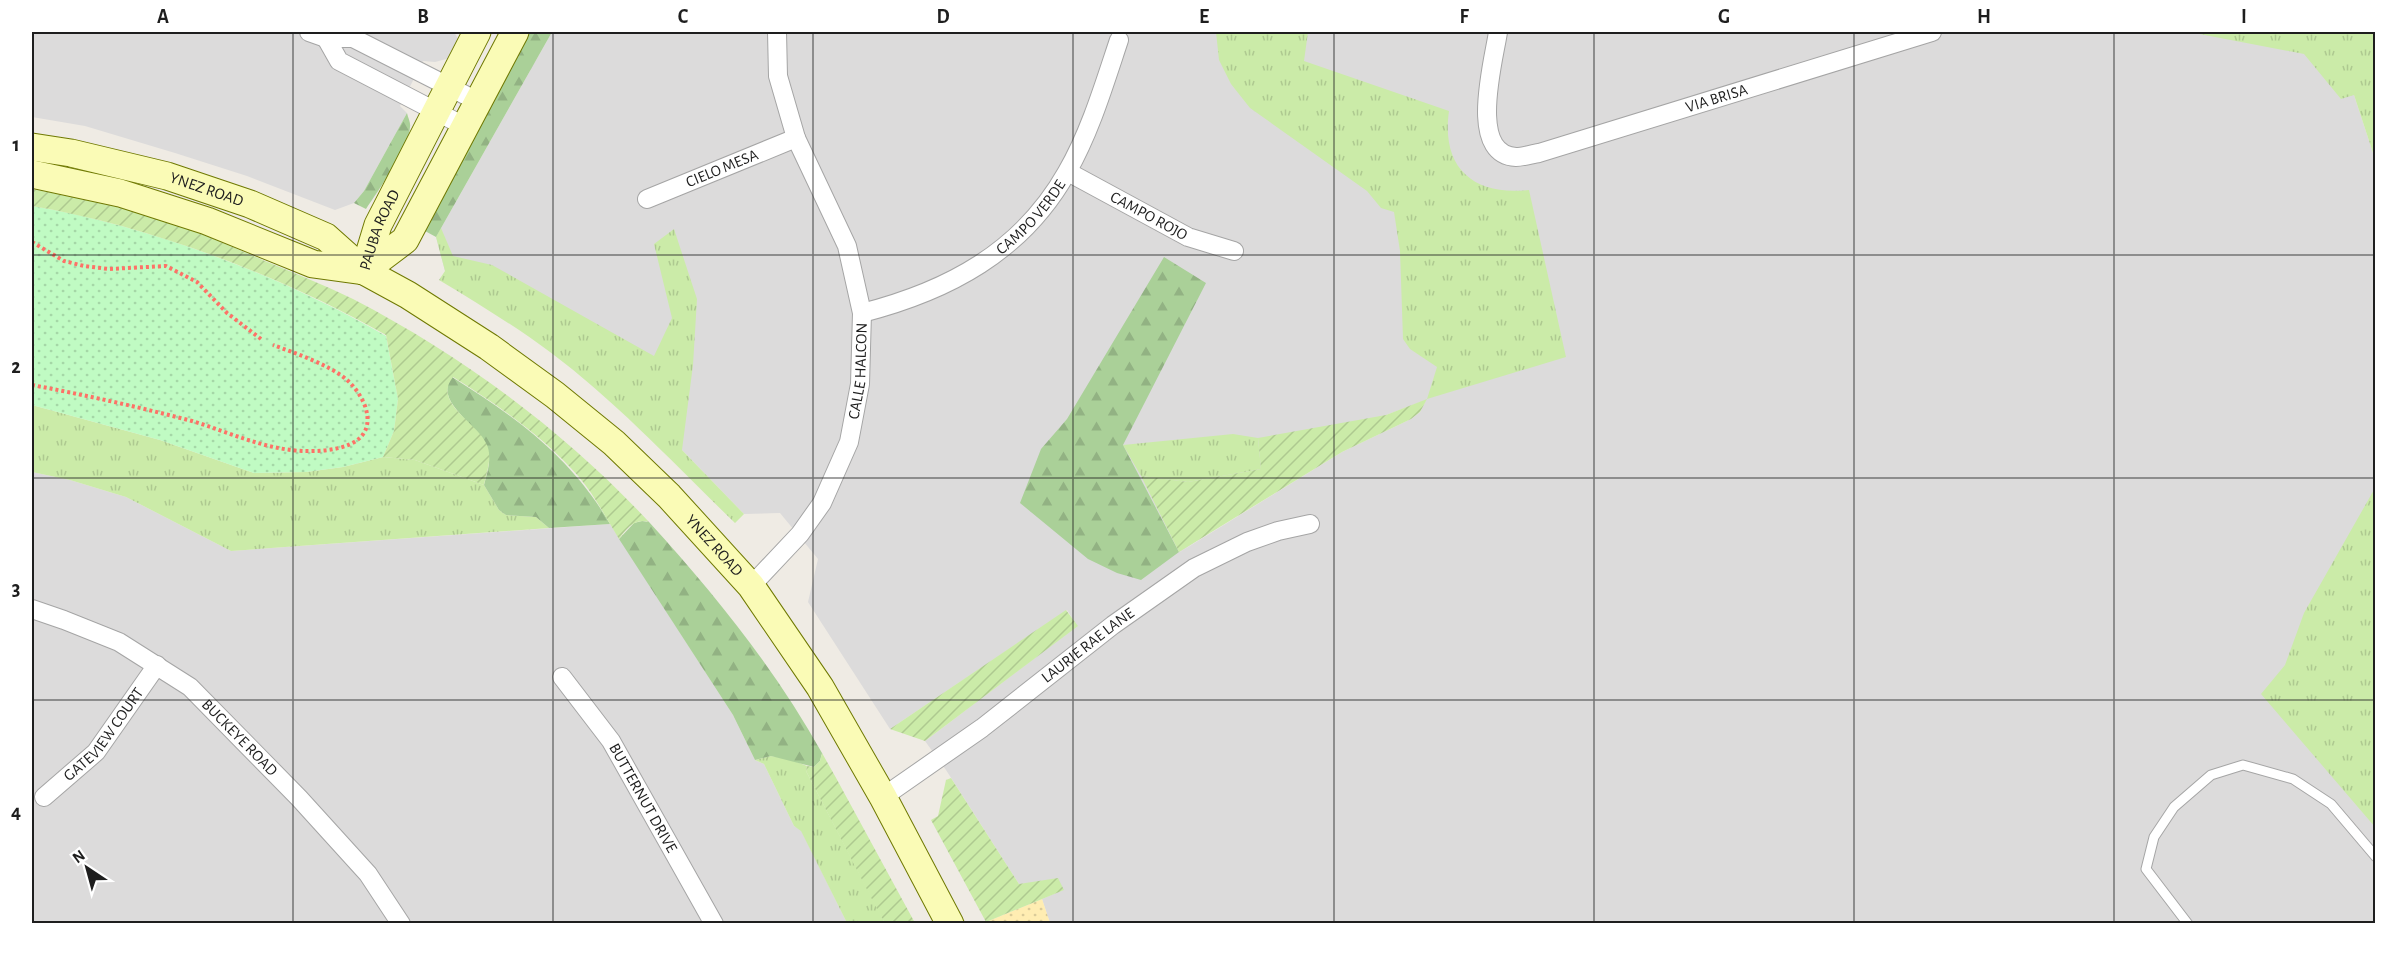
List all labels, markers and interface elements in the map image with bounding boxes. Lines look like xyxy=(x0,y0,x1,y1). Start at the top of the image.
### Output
text: A xyxy=(157,7,169,27)
text: B xyxy=(417,7,429,27)
text: C xyxy=(678,7,689,27)
text: D xyxy=(936,7,950,27)
text: E xyxy=(1199,7,1209,27)
text: F xyxy=(1459,7,1469,27)
text: G xyxy=(1718,7,1730,27)
text: H xyxy=(1977,7,1991,27)
text: I xyxy=(2241,7,2247,27)
street label: VIA BRISA xyxy=(1684,81,1749,115)
text: 1 xyxy=(12,135,20,155)
street label: CIELO MESA xyxy=(684,146,760,190)
street label: YNEZ ROAD xyxy=(168,170,245,209)
street label: CAMPO VERDE xyxy=(993,177,1068,258)
street label: PAUBA ROAD xyxy=(357,187,403,272)
street label: CAMPO ROJO xyxy=(1108,189,1190,243)
street label: CALLE HALCON xyxy=(845,323,870,421)
text: 2 xyxy=(11,357,21,377)
street label: YNEZ ROAD xyxy=(682,512,746,579)
text: 3 xyxy=(12,579,20,599)
street label: LAURIE RAE LANE xyxy=(1039,605,1137,686)
street label: GATEVIEW COURT xyxy=(61,685,146,784)
street label: BUCKEYE ROAD xyxy=(199,696,281,779)
street label: BUTTERNUT DRIVE xyxy=(606,741,680,855)
text: 4 xyxy=(11,802,21,822)
north arrow xyxy=(57,838,117,898)
text: N xyxy=(70,847,88,866)

